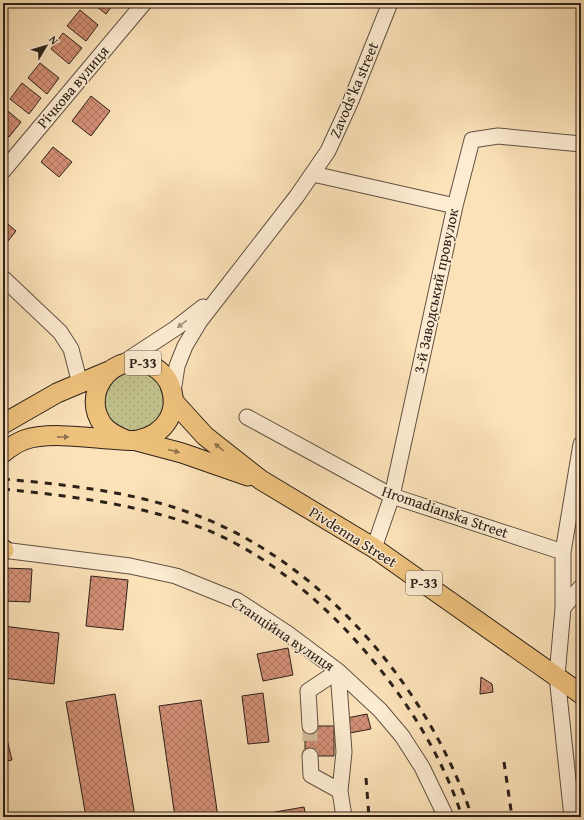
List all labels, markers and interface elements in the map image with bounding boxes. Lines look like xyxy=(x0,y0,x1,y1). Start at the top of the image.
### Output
north arrow xyxy=(26,26,66,66)
text: N xyxy=(45,32,63,48)
street label: Zavods'ka street xyxy=(324,38,383,141)
street label: Річкова вулиця xyxy=(32,41,114,132)
street label: 3-й Заводський провулок xyxy=(408,206,463,375)
one-way arrow xyxy=(176,320,187,329)
road number: Р-33 xyxy=(125,351,161,375)
one-way arrow xyxy=(57,433,69,440)
one-way arrow xyxy=(214,443,225,452)
one-way arrow xyxy=(169,448,181,454)
street label: Hromadianska Street xyxy=(379,480,512,543)
street label: Pivdenna Street xyxy=(305,501,402,572)
road number: Р-33 xyxy=(406,571,442,595)
street label: Станційна вулиця xyxy=(228,591,339,676)

